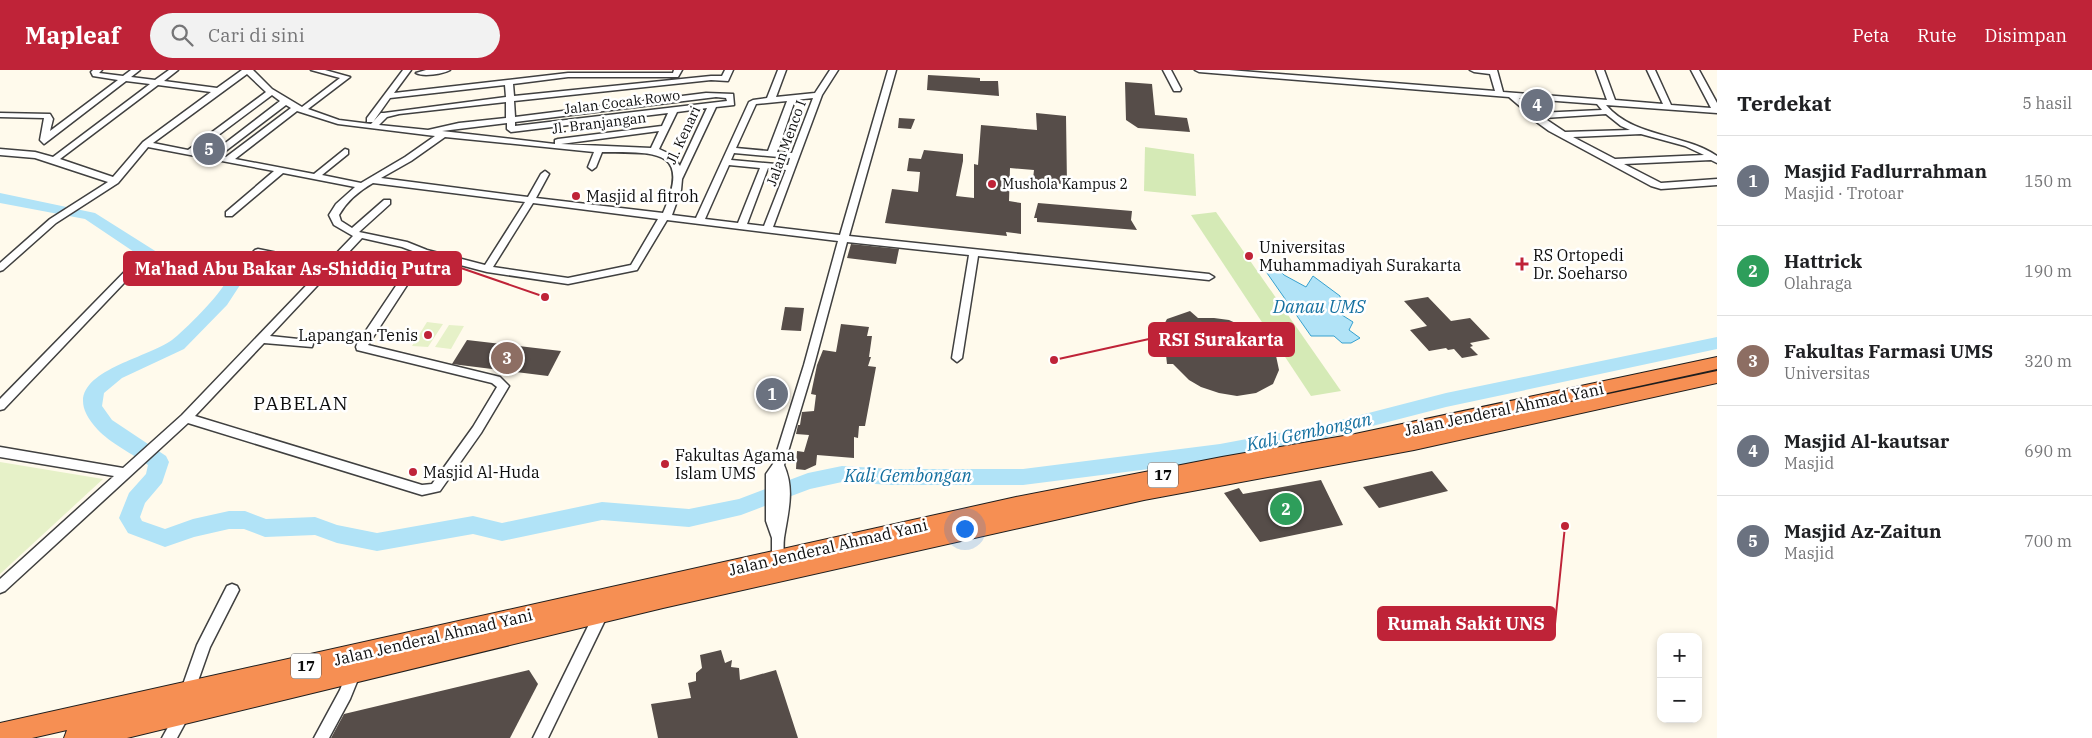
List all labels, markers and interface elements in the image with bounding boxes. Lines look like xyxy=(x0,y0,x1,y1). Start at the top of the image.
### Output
search box xyxy=(150,13,500,58)
text: Mapleaf xyxy=(25,19,120,51)
icon: search xyxy=(168,21,196,49)
text: Cari di sini xyxy=(208,23,305,47)
text: Peta xyxy=(1853,24,1889,47)
text: Rute xyxy=(1917,24,1956,47)
text: Disimpan xyxy=(1984,24,2067,47)
street label: Jalan Cocak Rowo xyxy=(563,86,681,118)
pin: 4 xyxy=(1521,86,1553,124)
text: Terdekat xyxy=(1737,89,1831,117)
text: 5 hasil xyxy=(2022,93,2072,113)
street label: Jalan Menco I xyxy=(762,98,810,188)
street label: Jl. Kenari xyxy=(662,103,704,167)
street label: Jl. Branjangan xyxy=(551,108,647,138)
pin: 5 xyxy=(193,130,225,168)
text: Masjid Fadlurrahman xyxy=(1784,159,1987,183)
text: 1 xyxy=(1748,171,1758,191)
text: 150 m xyxy=(2024,171,2072,191)
place label: Mushola Kampus 2 xyxy=(1002,175,1128,193)
marker: Mushola Kampus 2 xyxy=(986,178,998,190)
text: Masjid · Trotoar xyxy=(1784,183,1904,203)
place label: Masjid al fitroh xyxy=(586,186,699,206)
marker: Masjid al fitroh xyxy=(570,190,582,202)
place label: Universitas Muhammadiyah Surakarta xyxy=(1259,237,1461,275)
place label: RS Ortopedi Dr. Soeharso xyxy=(1533,245,1628,283)
text: Hattrick xyxy=(1784,249,1862,273)
marker: Universitas Muhammadiyah Surakarta xyxy=(1243,250,1255,262)
callout: Ma'had Abu Bakar As-Shiddiq Putra xyxy=(124,252,461,285)
text: Ma'had Abu Bakar As-Shiddiq Putra xyxy=(135,257,451,280)
marker: RS Ortopedi Dr. Soeharso xyxy=(1515,257,1529,271)
text: 2 xyxy=(1748,261,1758,281)
text: 190 m xyxy=(2024,261,2072,281)
text: Olahraga xyxy=(1784,273,1852,293)
water label: Danau UMS xyxy=(1272,295,1366,318)
callout: RSI Surakarta xyxy=(1149,323,1294,356)
place label: Lapangan Tenis xyxy=(298,325,418,345)
text: RSI Surakarta xyxy=(1158,328,1284,351)
marker: Lapangan Tenis xyxy=(422,329,434,341)
pin: 3 xyxy=(491,339,523,377)
text: Fakultas Farmasi UMS xyxy=(1784,339,1993,363)
text: 3 xyxy=(1748,351,1758,371)
text: 320 m xyxy=(2024,351,2072,371)
text: Universitas xyxy=(1784,363,1870,383)
pin: 1 xyxy=(756,375,788,413)
street label: Jalan Jenderal Ahmad Yani xyxy=(1403,378,1605,440)
district label: PABELAN xyxy=(253,391,349,415)
water label: Kali Gembongan xyxy=(1243,407,1374,456)
text: Masjid Al-kautsar xyxy=(1784,429,1949,453)
text: 4 xyxy=(1748,441,1758,461)
text: 690 m xyxy=(2024,441,2072,461)
place label: Fakultas Agama Islam UMS xyxy=(675,445,796,483)
text: Masjid xyxy=(1784,453,1834,473)
marker: Fakultas Agama Islam UMS xyxy=(659,458,671,470)
place label: Masjid Al-Huda xyxy=(423,462,540,482)
road number: 17 xyxy=(1148,462,1178,488)
water label: Kali Gembongan xyxy=(843,464,973,487)
marker: Masjid Al-Huda xyxy=(407,466,419,478)
pin: 2 xyxy=(1270,490,1302,528)
street label: Jalan Jenderal Ahmad Yani xyxy=(727,514,929,580)
your location xyxy=(952,516,978,542)
text: Masjid Az-Zaitun xyxy=(1784,519,1942,543)
text: 5 xyxy=(1748,531,1758,551)
text: 700 m xyxy=(2024,531,2072,551)
text: Masjid xyxy=(1784,543,1834,563)
street label: Jalan Jenderal Ahmad Yani xyxy=(332,604,534,670)
callout: Rumah Sakit UNS xyxy=(1378,607,1555,640)
text: Rumah Sakit UNS xyxy=(1387,612,1545,635)
map controls xyxy=(1657,633,1702,723)
button: + xyxy=(1657,633,1702,678)
road number: 17 xyxy=(291,654,321,678)
button: − xyxy=(1657,678,1702,723)

